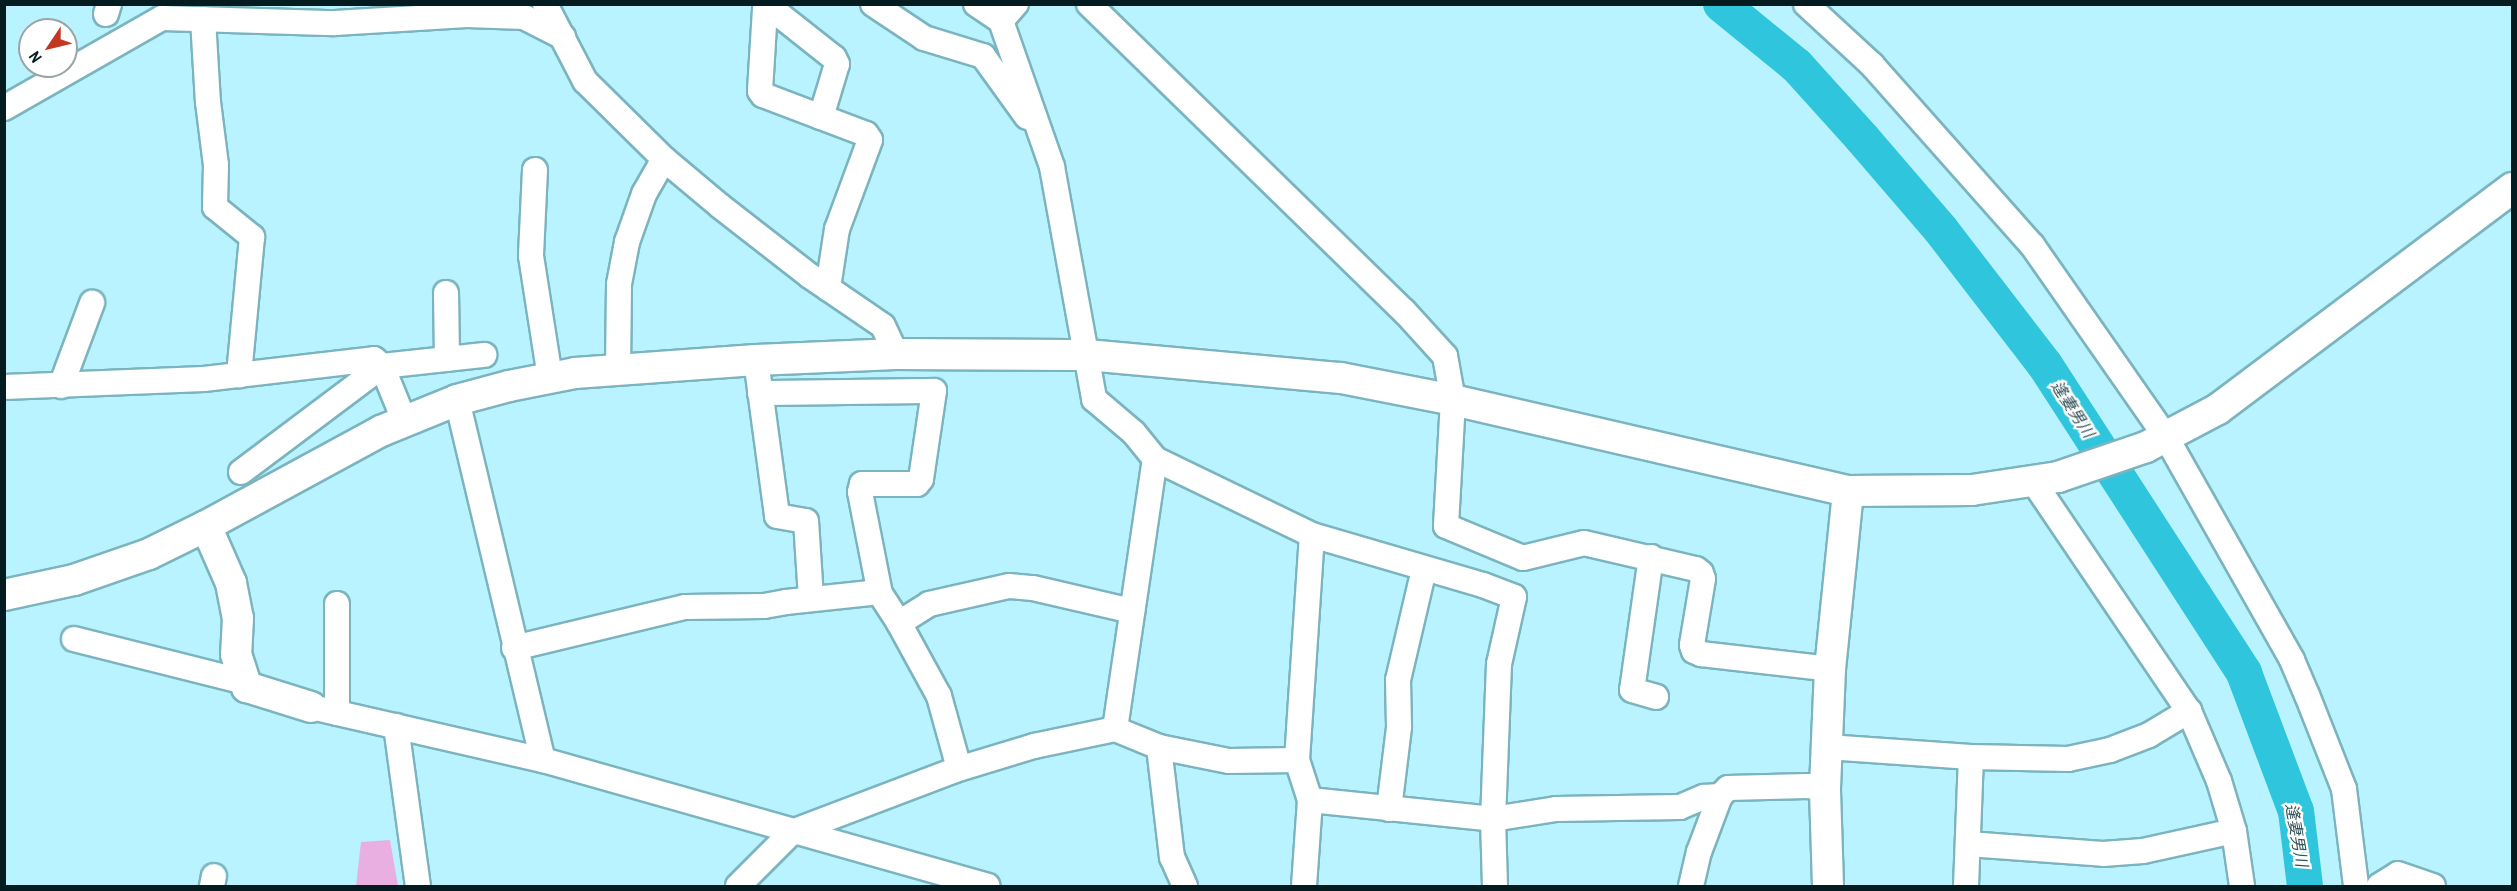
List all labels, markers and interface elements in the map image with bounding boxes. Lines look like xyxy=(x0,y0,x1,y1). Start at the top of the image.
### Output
north arrow xyxy=(18,18,78,78)
text: N xyxy=(23,47,47,67)
water label: 逢妻男川 xyxy=(2048,377,2098,441)
water label: 逢妻男川 xyxy=(2282,802,2312,868)

